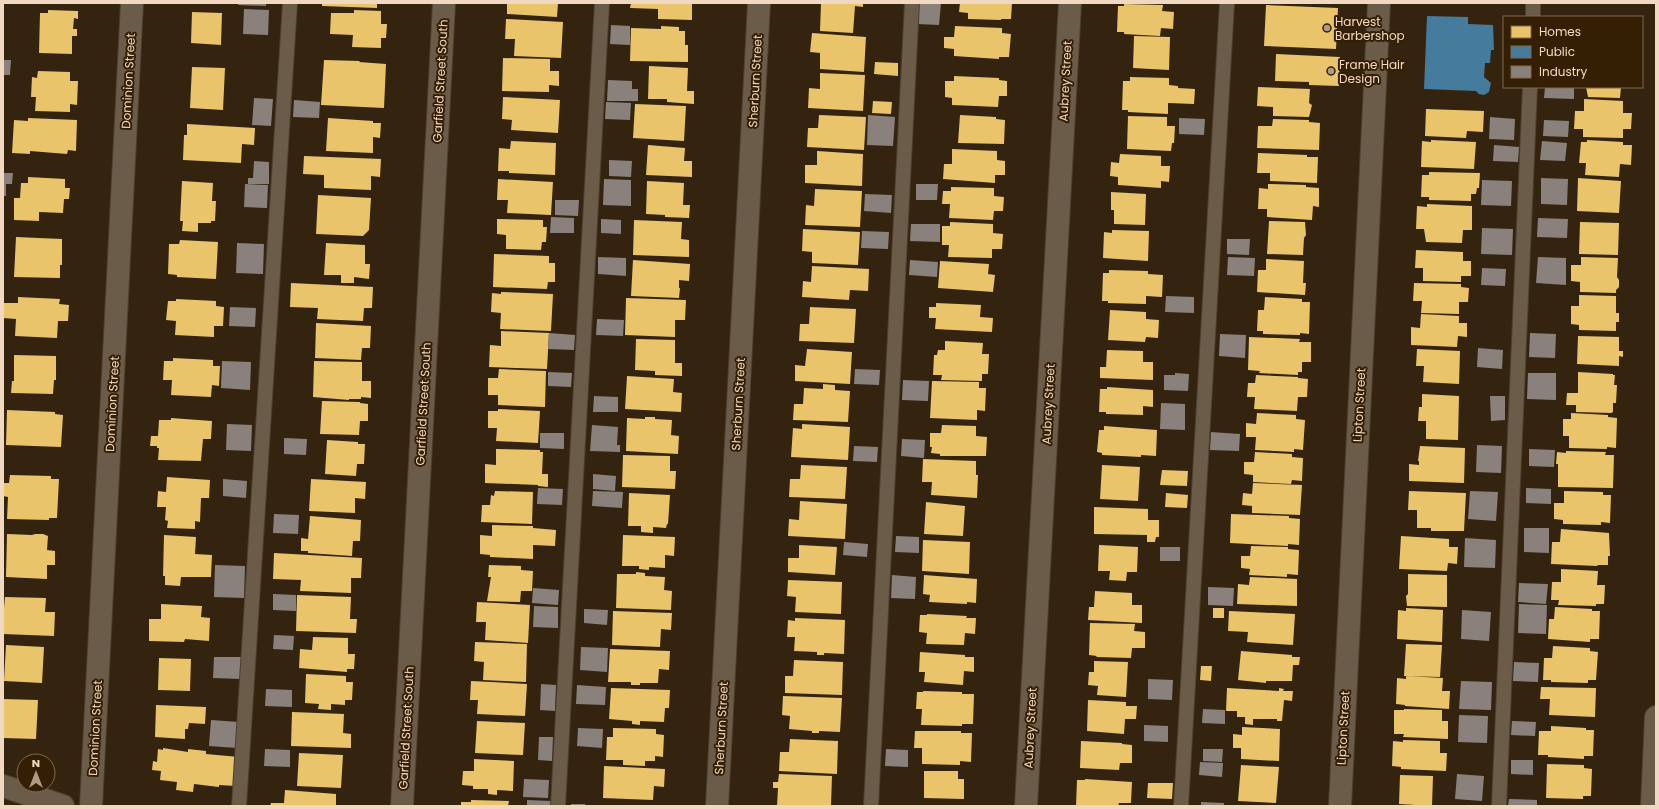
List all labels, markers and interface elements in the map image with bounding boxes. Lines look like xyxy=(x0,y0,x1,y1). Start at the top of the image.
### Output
place label: Harvest Barbershop xyxy=(1335,13,1405,44)
legend xyxy=(1503,16,1643,88)
street label: Garfield Street South xyxy=(428,19,452,143)
marker: Harvest Barbershop xyxy=(1322,23,1332,33)
text: Homes xyxy=(1539,23,1581,40)
street label: Dominion Street xyxy=(117,33,139,129)
street label: Sherburn Street xyxy=(744,34,766,128)
street label: Aubrey Street xyxy=(1054,40,1076,122)
text: Public xyxy=(1539,43,1575,60)
place label: Frame Hair Design xyxy=(1339,56,1405,87)
text: Industry xyxy=(1539,63,1588,80)
marker: Frame Hair Design xyxy=(1326,66,1336,76)
street label: Garfield Street South xyxy=(411,342,435,466)
street label: Dominion Street xyxy=(101,356,123,452)
street label: Sherburn Street xyxy=(727,357,749,451)
street label: Aubrey Street xyxy=(1037,363,1059,445)
street label: Lipton Street xyxy=(1349,367,1369,443)
street label: Garfield Street South xyxy=(394,666,418,790)
street label: Dominion Street xyxy=(84,680,106,776)
street label: Sherburn Street xyxy=(710,681,732,775)
street label: Aubrey Street xyxy=(1019,687,1041,769)
street label: Lipton Street xyxy=(1333,690,1353,766)
north arrow xyxy=(16,753,56,793)
text: N xyxy=(32,755,40,771)

